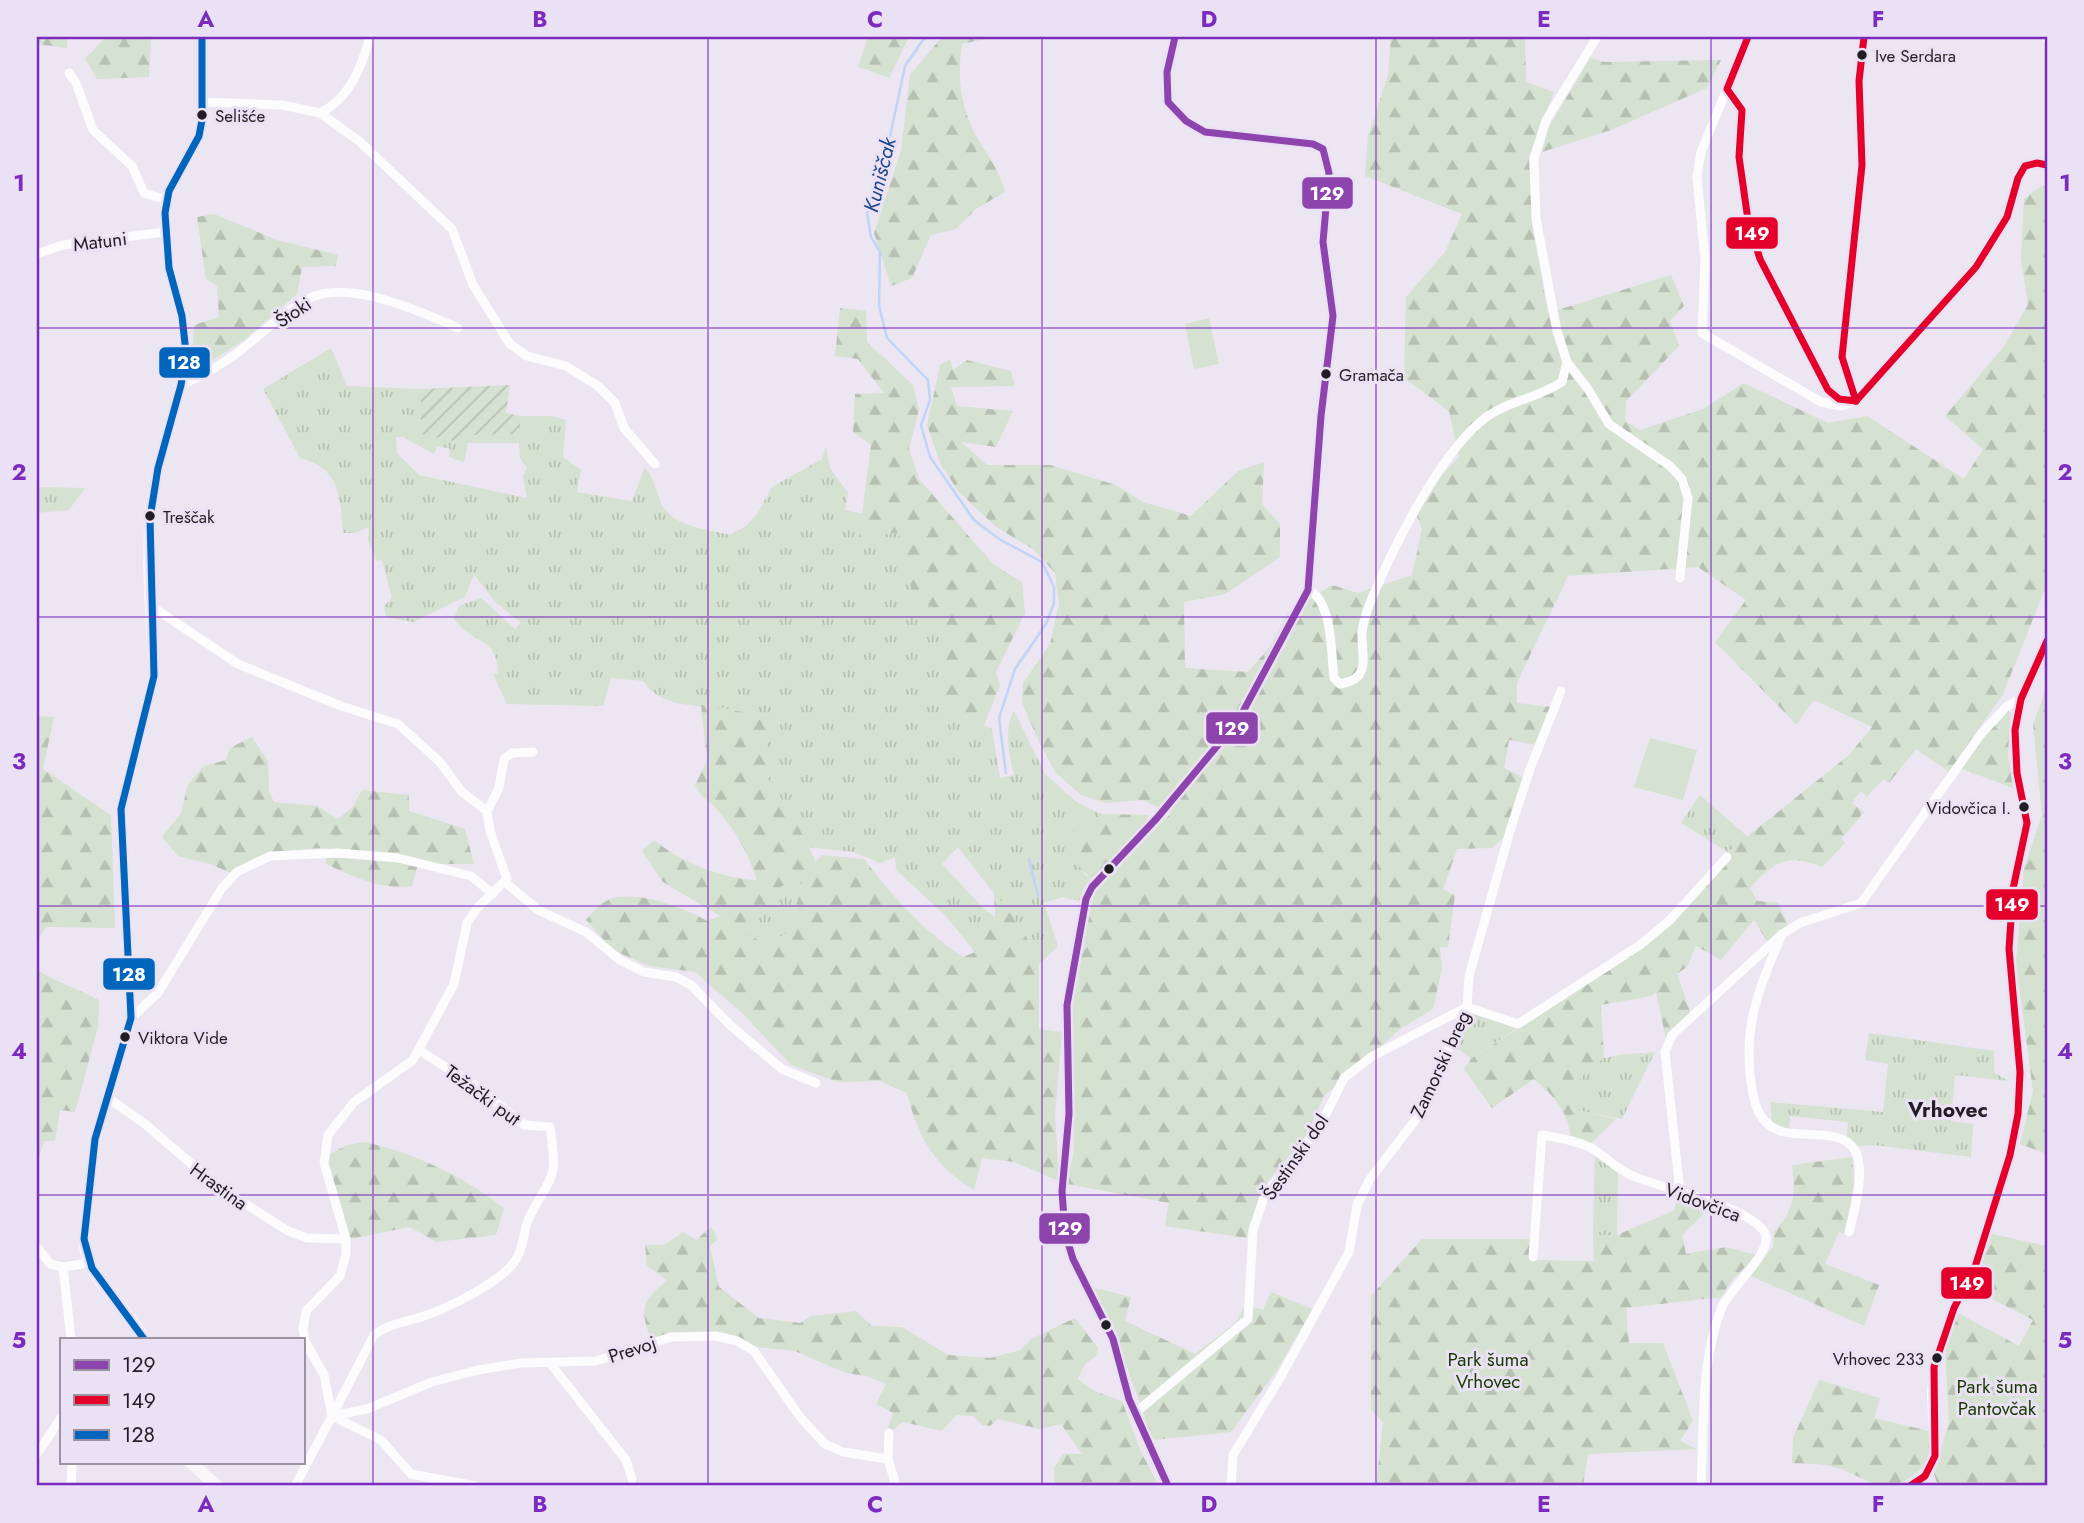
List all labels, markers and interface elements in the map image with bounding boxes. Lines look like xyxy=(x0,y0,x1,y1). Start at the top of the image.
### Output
text: A xyxy=(197,2,215,36)
text: B xyxy=(532,2,548,36)
text: C xyxy=(867,2,883,36)
text: D xyxy=(1201,2,1218,36)
text: E xyxy=(1537,2,1551,36)
text: F xyxy=(1872,2,1884,36)
place label: Ive Serdara xyxy=(1875,44,1956,68)
marker: Ive Serdara xyxy=(1855,48,1869,62)
place label: Selišće xyxy=(215,104,265,128)
marker: Selišće xyxy=(195,108,209,122)
water label: Kuniščak xyxy=(856,133,904,216)
text: 1 xyxy=(13,166,25,200)
text: 1 xyxy=(2059,166,2071,200)
line badge: 129 xyxy=(1301,176,1354,210)
text: 129 xyxy=(1310,180,1344,207)
line badge: 149 xyxy=(1725,216,1779,250)
text: 149 xyxy=(1734,220,1770,247)
street label: Matuni xyxy=(72,225,128,258)
street label: Štoki xyxy=(270,290,317,334)
line badge: 128 xyxy=(158,346,211,379)
text: 128 xyxy=(167,349,201,376)
place label: Gramača xyxy=(1339,363,1404,387)
marker: Gramača xyxy=(1319,367,1333,381)
text: 2 xyxy=(11,455,27,489)
text: 2 xyxy=(2057,455,2073,489)
place label: Treščak xyxy=(163,505,215,529)
marker: Treščak xyxy=(143,509,157,523)
line badge: 129 xyxy=(1205,711,1259,745)
text: 129 xyxy=(1215,715,1249,742)
text: 3 xyxy=(12,744,26,778)
text: 3 xyxy=(2058,744,2072,778)
place label: Vidovčica I. xyxy=(1926,796,2011,820)
marker: Vidovčica I. xyxy=(2017,800,2031,814)
unlabelled marker xyxy=(1102,862,1116,876)
line badge: 149 xyxy=(1985,888,2039,921)
text: 149 xyxy=(1994,891,2030,918)
line badge: 128 xyxy=(102,957,156,991)
text: 128 xyxy=(112,961,146,988)
street label: Zamorski breg xyxy=(1404,1006,1477,1122)
place label: Viktora Vide xyxy=(138,1026,228,1050)
marker: Viktora Vide xyxy=(118,1030,132,1044)
text: 4 xyxy=(11,1034,27,1068)
text: 4 xyxy=(2057,1034,2073,1068)
street label: Težački put xyxy=(439,1059,527,1132)
district label: Vrhovec xyxy=(1907,1095,1988,1125)
street label: Šestinski dol xyxy=(1256,1109,1335,1206)
street label: Hrastina xyxy=(184,1156,253,1217)
street label: Vidovčica xyxy=(1661,1176,1744,1229)
line badge: 129 xyxy=(1038,1212,1091,1245)
text: 129 xyxy=(1048,1215,1082,1242)
line badge: 149 xyxy=(1940,1266,1993,1300)
text: 149 xyxy=(1949,1270,1985,1297)
unlabelled marker xyxy=(1099,1318,1113,1332)
text: 5 xyxy=(12,1323,26,1357)
text: 5 xyxy=(2058,1323,2072,1357)
street label: Prevoj xyxy=(605,1329,660,1370)
legend xyxy=(60,1338,304,1464)
park label: Park šuma Vrhovec xyxy=(1447,1346,1529,1395)
place label: Vrhovec 233 xyxy=(1833,1347,1924,1371)
text: 129 xyxy=(122,1350,156,1380)
marker: Vrhovec 233 xyxy=(1930,1351,1944,1365)
park label: Park šuma Pantovčak xyxy=(1956,1373,2038,1422)
text: 149 xyxy=(122,1386,156,1416)
text: 128 xyxy=(122,1420,155,1450)
text: A xyxy=(197,1487,215,1521)
text: B xyxy=(532,1487,548,1521)
text: C xyxy=(867,1487,883,1521)
text: D xyxy=(1201,1487,1218,1521)
text: E xyxy=(1537,1487,1551,1521)
text: F xyxy=(1872,1487,1884,1521)

